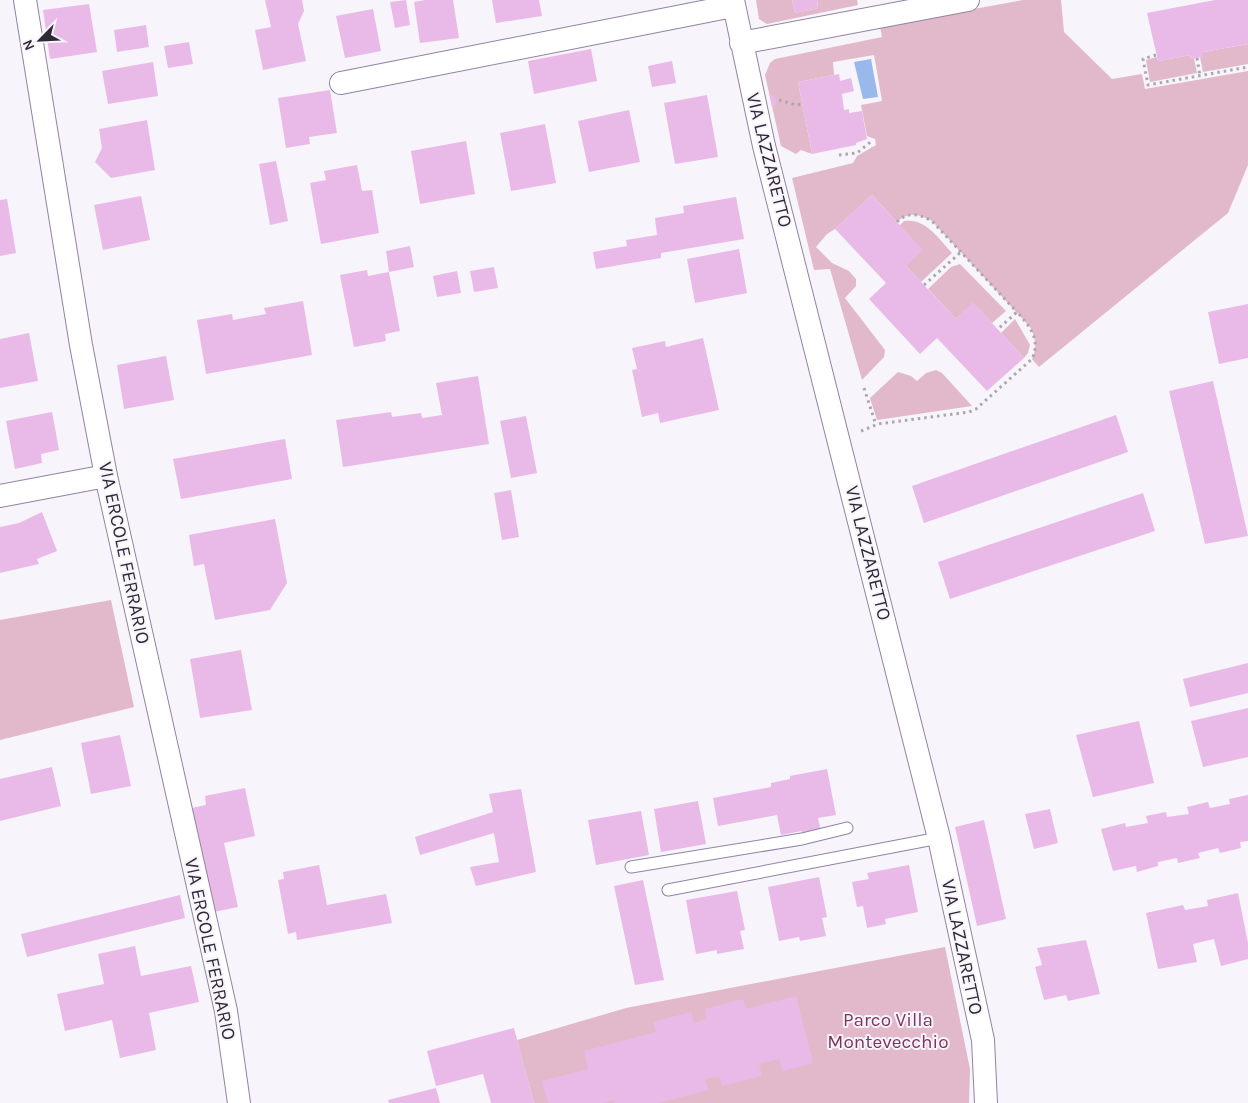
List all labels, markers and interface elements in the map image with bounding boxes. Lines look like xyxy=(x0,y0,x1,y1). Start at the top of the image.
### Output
north arrow xyxy=(15,15,65,65)
text: N xyxy=(19,37,38,53)
street label: VIA LAZZARETTO xyxy=(742,90,796,230)
street label: VIA ERCOLE FERRARIO xyxy=(94,460,154,646)
street label: VIA LAZZARETTO xyxy=(841,483,895,623)
street label: VIA ERCOLE FERRARIO xyxy=(180,856,240,1042)
street label: VIA LAZZARETTO xyxy=(937,877,987,1017)
park label: Parco Villa Montevecchio xyxy=(827,1009,949,1053)

